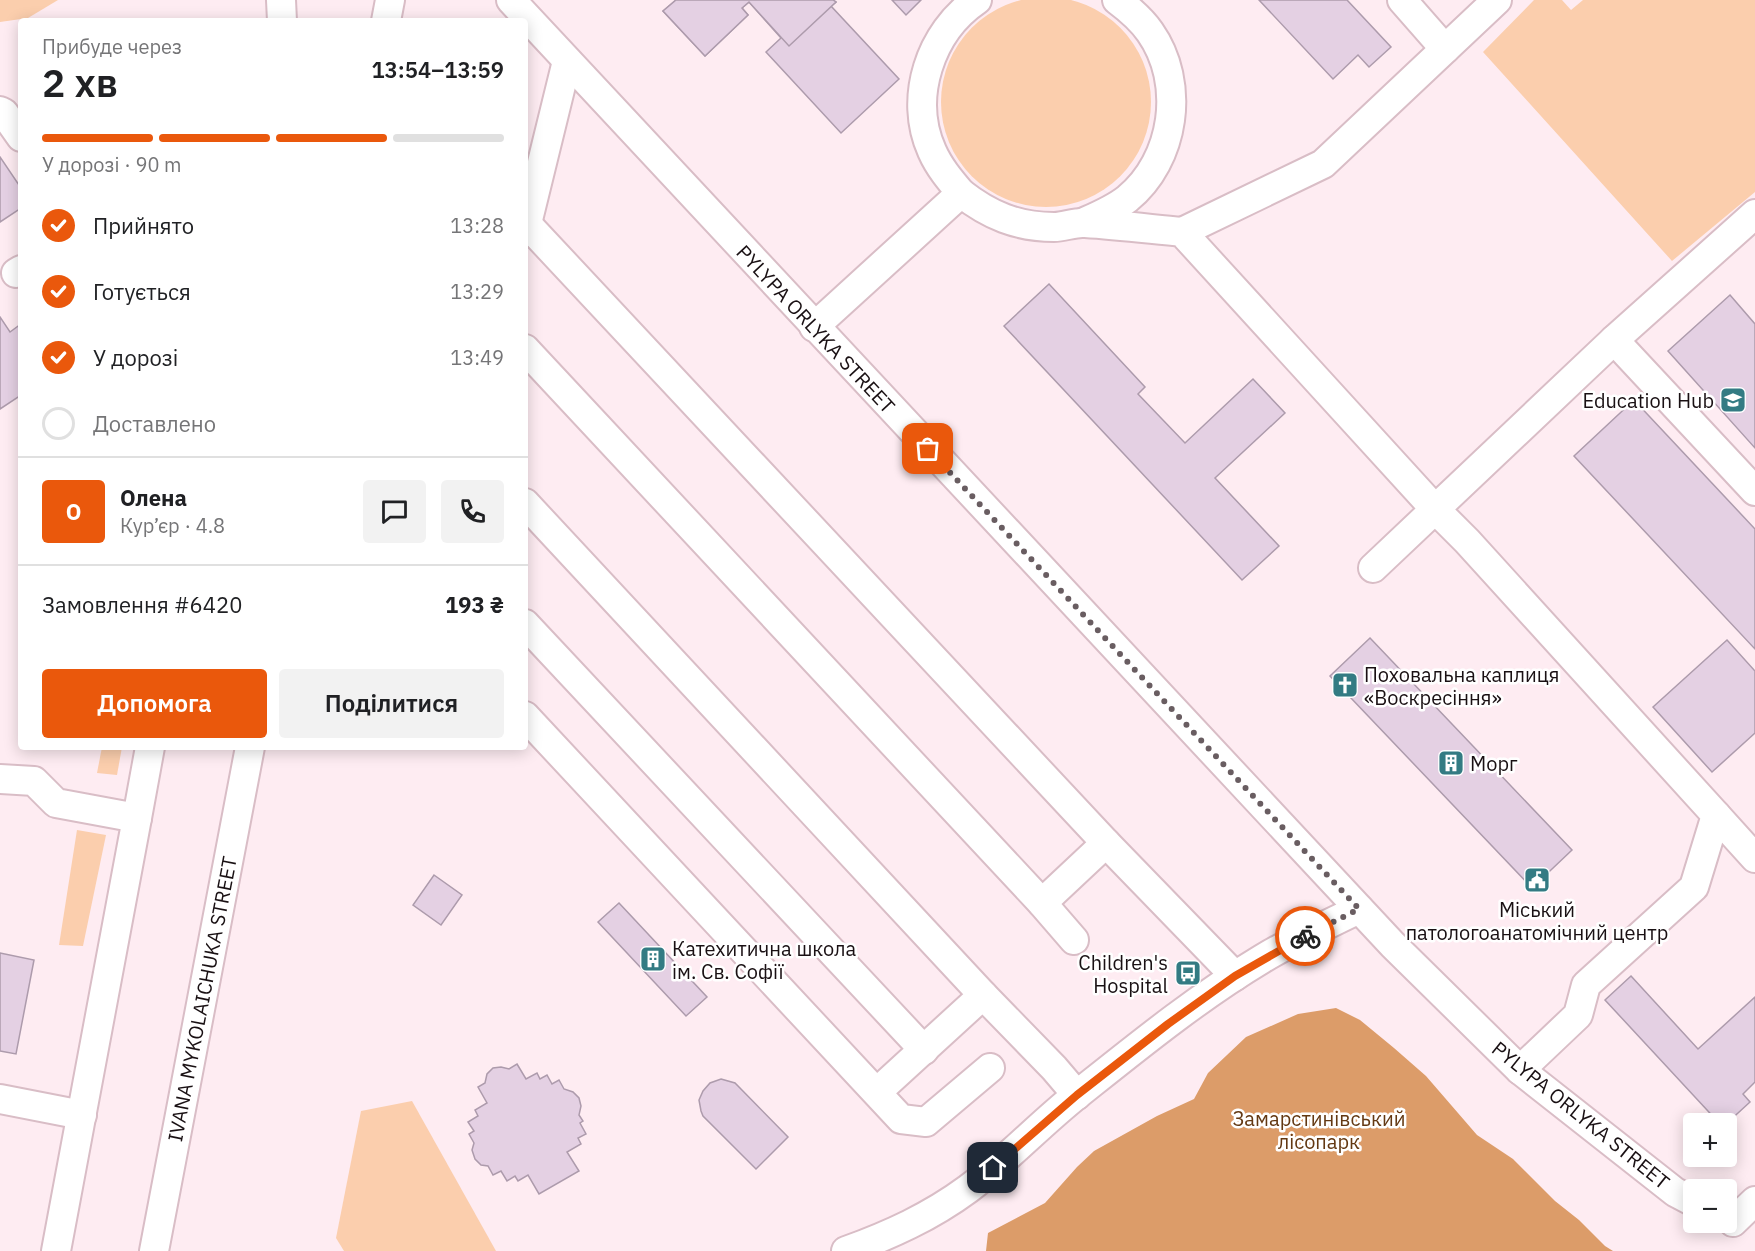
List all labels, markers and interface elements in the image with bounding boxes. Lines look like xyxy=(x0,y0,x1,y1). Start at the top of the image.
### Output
text: Прибуде через xyxy=(42,33,182,60)
text: 13:54–13:59 xyxy=(371,55,504,84)
text: 2 хв xyxy=(42,57,118,108)
text: У дорозі · 90 m xyxy=(42,151,182,178)
icon: check xyxy=(42,209,75,242)
text: Прийнято xyxy=(93,211,194,240)
text: 13:28 xyxy=(450,212,504,239)
street label: PYLYPA ORLYKA STREET xyxy=(731,239,901,419)
icon: check xyxy=(42,275,75,308)
text: Готується xyxy=(93,277,191,306)
text: 13:29 xyxy=(450,278,504,305)
icon: check xyxy=(42,341,75,374)
text: У дорозі xyxy=(93,343,178,372)
text: 13:49 xyxy=(450,344,504,371)
school or university icon: Education Hub xyxy=(1718,385,1748,415)
place label: Education Hub xyxy=(1582,387,1714,414)
text: Доставлено xyxy=(93,409,216,438)
pin xyxy=(902,423,953,474)
icon: bag xyxy=(911,432,944,465)
button: chat xyxy=(363,480,426,543)
button: phone xyxy=(441,480,504,543)
text: Олена xyxy=(120,483,187,512)
text: О xyxy=(66,497,81,526)
text: Кур’єр · 4.8 xyxy=(120,512,225,539)
text: Замовлення #6420 xyxy=(42,590,242,619)
text: 193 ₴ xyxy=(445,590,504,619)
place label: Поховальна каплиця «Воскресіння» xyxy=(1364,661,1559,711)
button: Допомога xyxy=(42,669,267,738)
button: Поділитися xyxy=(279,669,504,738)
church icon: Поховальна каплиця «Воскресіння» xyxy=(1330,670,1360,700)
building icon: Морг xyxy=(1436,748,1466,778)
place label: Морг xyxy=(1470,750,1518,777)
street label: IVANA MYKOLAICHUKA STREET xyxy=(161,854,243,1144)
public building icon: Міський патологоанатомічний центр xyxy=(1522,865,1552,895)
place label: Міський патологоанатомічний центр xyxy=(1406,896,1668,946)
courier xyxy=(1275,906,1335,966)
icon: bike xyxy=(1289,920,1322,953)
place label: Катехитична школа ім. Св. Софії xyxy=(672,935,856,985)
building icon: Катехитична школа ім. Св. Софії xyxy=(638,944,668,974)
place label: Children's Hospital xyxy=(1078,949,1168,999)
bus stop icon: Children's Hospital xyxy=(1173,958,1203,988)
street label: PYLYPA ORLYKA STREET xyxy=(1487,1035,1675,1195)
park label: Замарстинівський лісопарк xyxy=(1233,1105,1405,1155)
map controls xyxy=(1683,1113,1737,1233)
button: + xyxy=(1683,1113,1737,1167)
pin xyxy=(967,1142,1018,1193)
icon: home xyxy=(976,1151,1009,1184)
button: − xyxy=(1683,1179,1737,1233)

